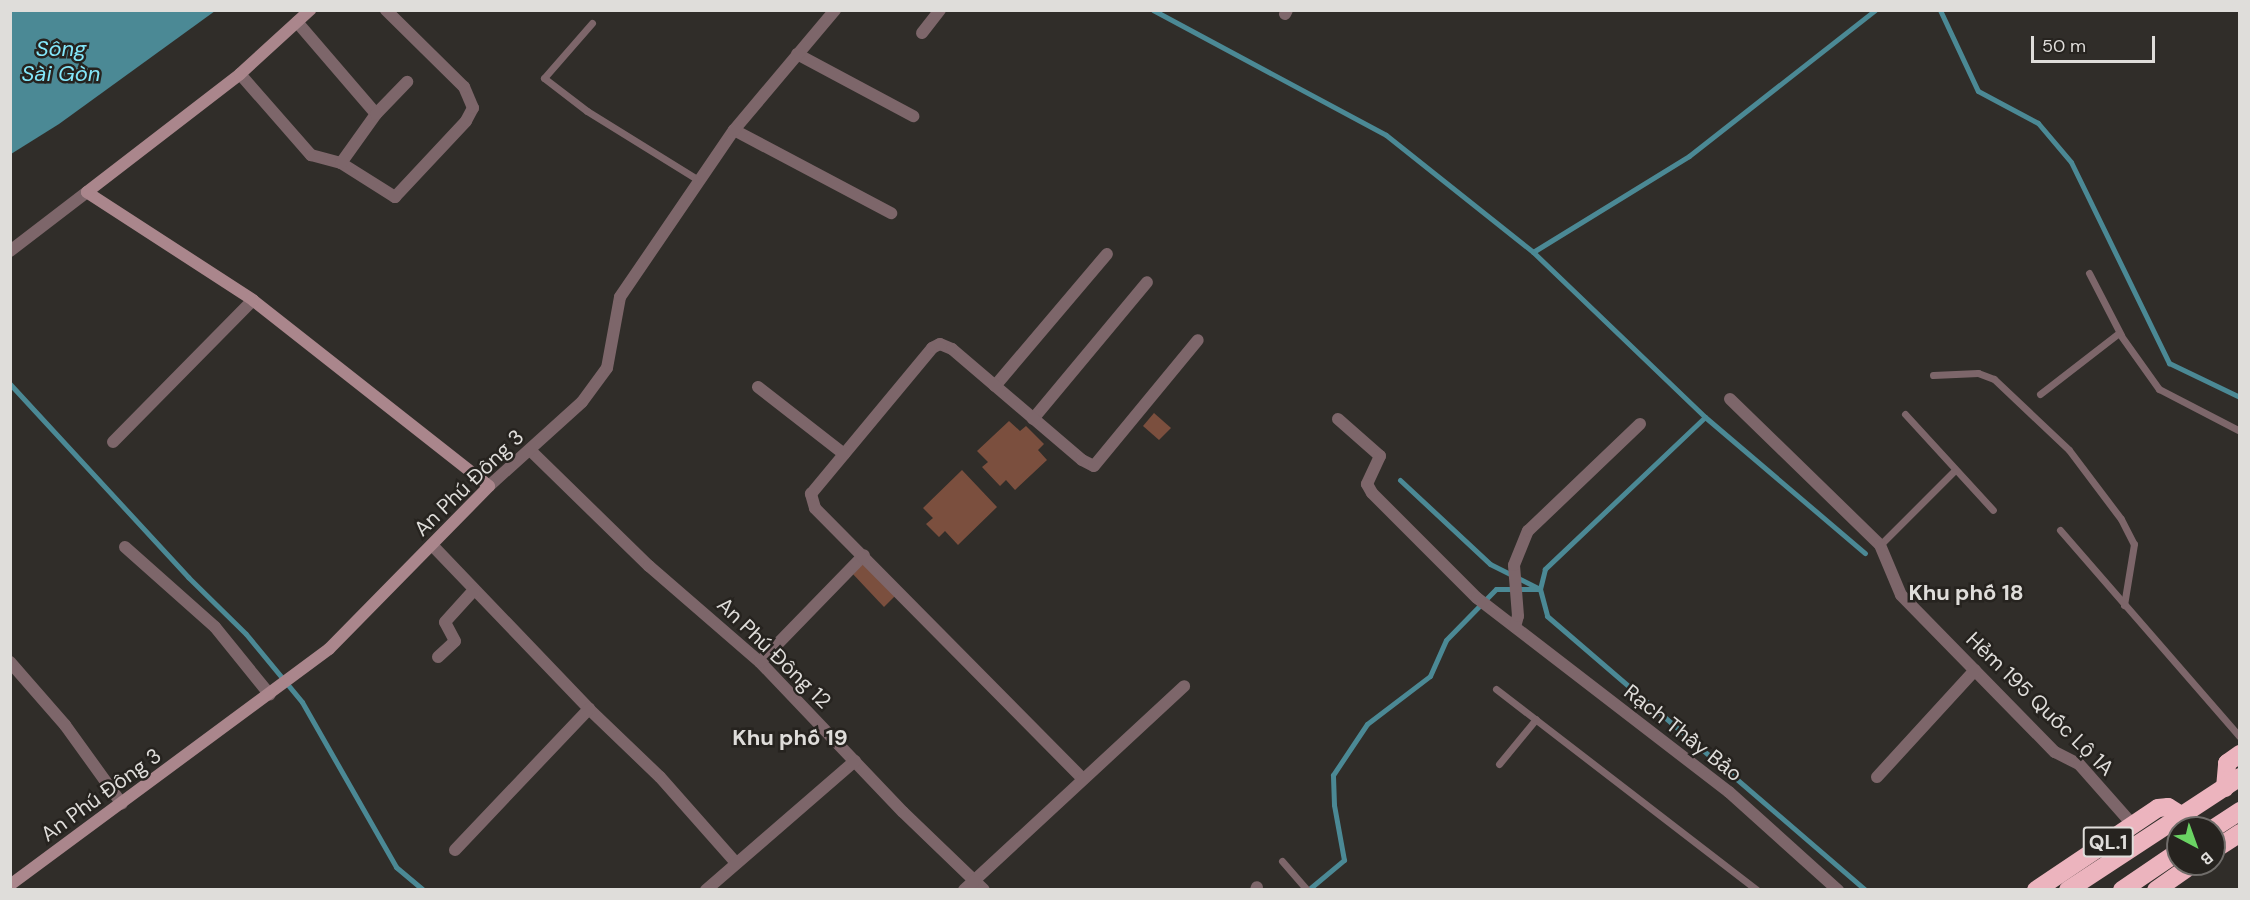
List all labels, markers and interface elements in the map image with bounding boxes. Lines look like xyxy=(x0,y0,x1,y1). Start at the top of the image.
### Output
scale bar xyxy=(2034,24,2158,62)
text: 50 m xyxy=(2042,34,2086,58)
water label: Sông Sài Gòn xyxy=(22,35,100,86)
street label: An Phú Đông 3 xyxy=(409,424,529,542)
district label: Khu phố 18 xyxy=(1908,580,2024,606)
street label: An Phú Đông 12 xyxy=(712,592,836,714)
street label: Hẻm 195 Quốc Lộ 1A xyxy=(1961,627,2119,781)
street label: Rạch Thầy Bảo xyxy=(1619,679,1747,787)
district label: Khu phố 19 xyxy=(732,725,848,751)
street label: An Phú Đông 3 xyxy=(36,743,166,847)
north arrow xyxy=(2166,816,2226,876)
road number: QL.1 xyxy=(2082,825,2134,859)
text: B xyxy=(2196,847,2218,870)

